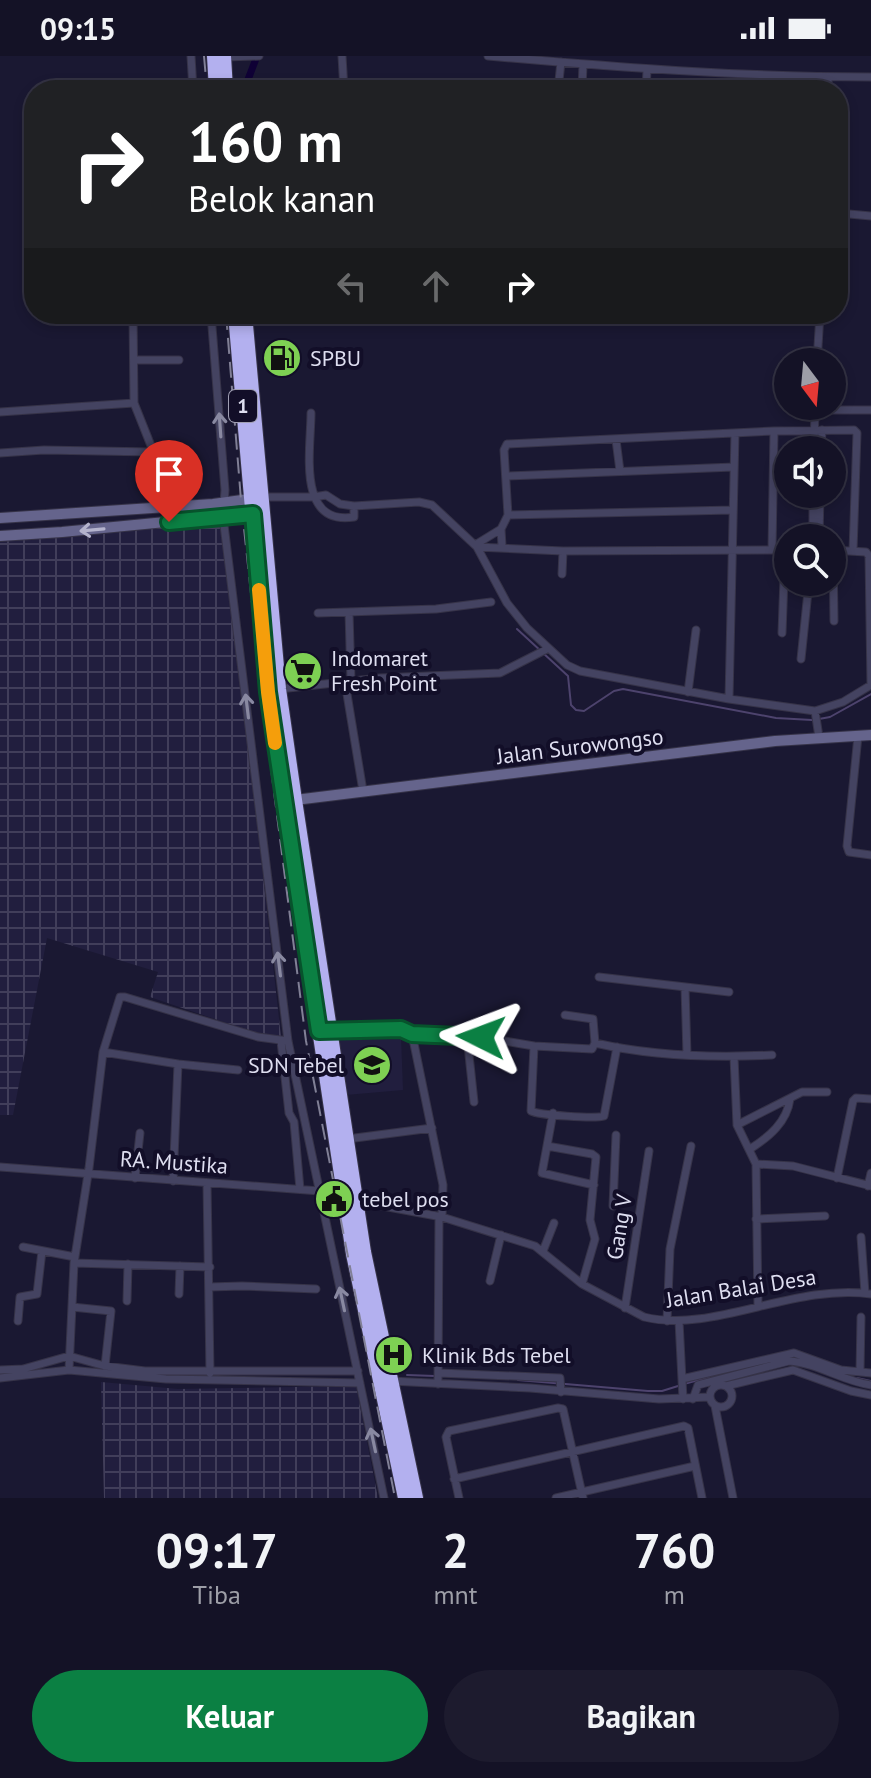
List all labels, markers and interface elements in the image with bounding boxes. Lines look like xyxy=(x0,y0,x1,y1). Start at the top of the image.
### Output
text: 09:15 xyxy=(40,9,116,48)
text: 160 m xyxy=(188,105,343,177)
icon: right xyxy=(56,112,160,216)
text: Belok kanan xyxy=(188,175,375,222)
icon: left xyxy=(330,264,374,308)
icon: ahead xyxy=(414,264,458,308)
icon: right xyxy=(498,264,542,308)
fuel station icon: SPBU xyxy=(261,337,303,379)
place label: SPBU xyxy=(310,344,361,372)
north arrow xyxy=(774,348,846,420)
map controls xyxy=(774,348,846,596)
road number: 1 xyxy=(229,390,257,422)
one-way arrow xyxy=(212,412,227,439)
button: sound xyxy=(774,436,846,508)
pin xyxy=(135,440,203,522)
icon: arrive xyxy=(147,452,191,496)
one-way arrow xyxy=(79,522,105,537)
button: search xyxy=(774,524,846,596)
place label: Indomaret Fresh Point xyxy=(331,644,437,697)
supermarket icon: Indomaret Fresh Point xyxy=(282,650,324,692)
one-way arrow xyxy=(240,693,255,720)
street label: Jalan Surowongso xyxy=(494,722,665,770)
one-way arrow xyxy=(271,952,286,977)
position arrow xyxy=(439,995,523,1079)
school or university icon: SDN Tebel xyxy=(351,1044,393,1086)
place label: SDN Tebel xyxy=(248,1051,345,1079)
street label: RA. Mustika xyxy=(119,1144,229,1180)
public building icon: tebel pos xyxy=(313,1178,355,1220)
place label: tebel pos xyxy=(362,1185,449,1213)
street label: Gang V xyxy=(600,1192,638,1262)
street label: Jalan Balai Desa xyxy=(663,1262,818,1314)
one-way arrow xyxy=(334,1286,349,1312)
hospital icon: Klinik Bds Tebel xyxy=(373,1334,415,1376)
place label: Klinik Bds Tebel xyxy=(422,1341,571,1369)
one-way arrow xyxy=(365,1428,380,1454)
text: 09:17 xyxy=(156,1519,278,1581)
text: 2 xyxy=(442,1519,469,1581)
text: 760 xyxy=(633,1519,715,1581)
text: Tiba xyxy=(193,1578,241,1611)
text: mnt xyxy=(433,1578,478,1611)
text: m xyxy=(664,1578,685,1611)
button: Keluar xyxy=(32,1670,428,1762)
button: Bagikan xyxy=(444,1670,839,1762)

